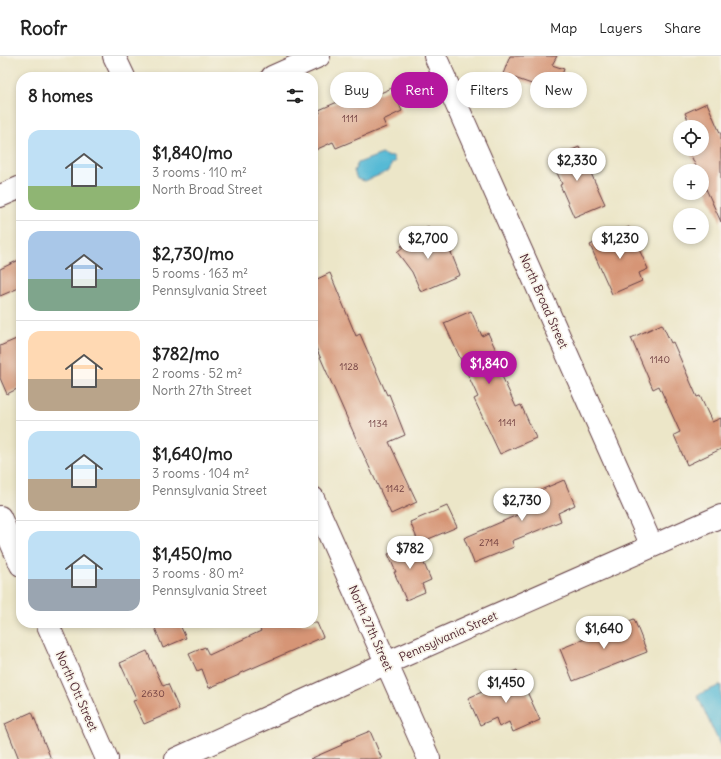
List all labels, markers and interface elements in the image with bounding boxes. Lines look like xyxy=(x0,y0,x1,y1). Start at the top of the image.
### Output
text: Roofr xyxy=(20,16,67,40)
text: Map xyxy=(550,19,577,37)
text: Layers xyxy=(599,19,642,37)
text: Share xyxy=(664,19,701,37)
chip: Buy xyxy=(330,72,383,108)
chip: Rent xyxy=(391,72,448,108)
chip: Filters xyxy=(456,72,522,108)
chip: New xyxy=(530,72,587,108)
text: 8 homes xyxy=(28,85,93,107)
icon: filters xyxy=(284,85,306,107)
house number: 1111 xyxy=(342,112,358,125)
map controls xyxy=(673,120,709,244)
button: locate xyxy=(673,120,709,156)
text: $1,840/mo xyxy=(152,142,232,164)
icon: home xyxy=(60,146,108,194)
pin: $2,330 xyxy=(544,148,610,182)
text: $2,330 xyxy=(557,152,597,169)
text: 3 rooms · 110 m² xyxy=(152,164,247,181)
button: + xyxy=(673,164,709,200)
text: North Broad Street xyxy=(152,181,262,198)
button: − xyxy=(673,208,709,244)
pin: $2,700 xyxy=(395,226,461,260)
pin: $1,230 xyxy=(587,226,653,260)
text: $2,700 xyxy=(408,230,448,247)
text: $1,230 xyxy=(601,230,639,247)
text: $2,730/mo xyxy=(152,243,234,265)
icon: home xyxy=(60,247,108,295)
street label: North Broad Street xyxy=(516,251,572,351)
text: 5 rooms · 163 m² xyxy=(152,265,248,282)
text: Pennsylvania Street xyxy=(152,282,267,299)
text: $782/mo xyxy=(152,343,219,365)
icon: home xyxy=(60,347,108,395)
pin: $1,840 xyxy=(456,351,522,385)
house number: 1140 xyxy=(650,353,670,366)
text: $1,840 xyxy=(470,355,508,372)
house number: 1128 xyxy=(339,360,359,373)
text: 2 rooms · 52 m² xyxy=(152,365,242,382)
text: North 27th Street xyxy=(152,382,252,399)
house number: 1141 xyxy=(498,416,516,429)
house number: 1134 xyxy=(368,417,388,430)
text: $1,640/mo xyxy=(152,443,233,465)
icon: home xyxy=(60,447,108,495)
text: 3 rooms · 104 m² xyxy=(152,465,249,482)
text: Pennsylvania Street xyxy=(152,482,267,499)
house number: 1142 xyxy=(385,482,405,495)
pin: $2,730 xyxy=(489,488,555,522)
text: $2,730 xyxy=(502,492,542,509)
pin: $782 xyxy=(386,536,434,570)
house number: 2714 xyxy=(479,536,499,549)
text: $782 xyxy=(396,540,424,557)
text: $1,450/mo xyxy=(152,543,232,565)
icon: home xyxy=(60,547,108,595)
text: 3 rooms · 80 m² xyxy=(152,565,244,582)
text: Pennsylvania Street xyxy=(152,582,267,599)
street label: North 27th Street xyxy=(345,583,397,673)
street label: Pennsylvania Street xyxy=(396,608,500,664)
pin: $1,640 xyxy=(571,616,637,650)
text: $1,640 xyxy=(585,620,623,637)
street label: North Ott Street xyxy=(53,649,101,733)
pin: $1,450 xyxy=(473,670,539,704)
text: $1,450 xyxy=(487,674,525,691)
house number: 2630 xyxy=(141,687,165,700)

